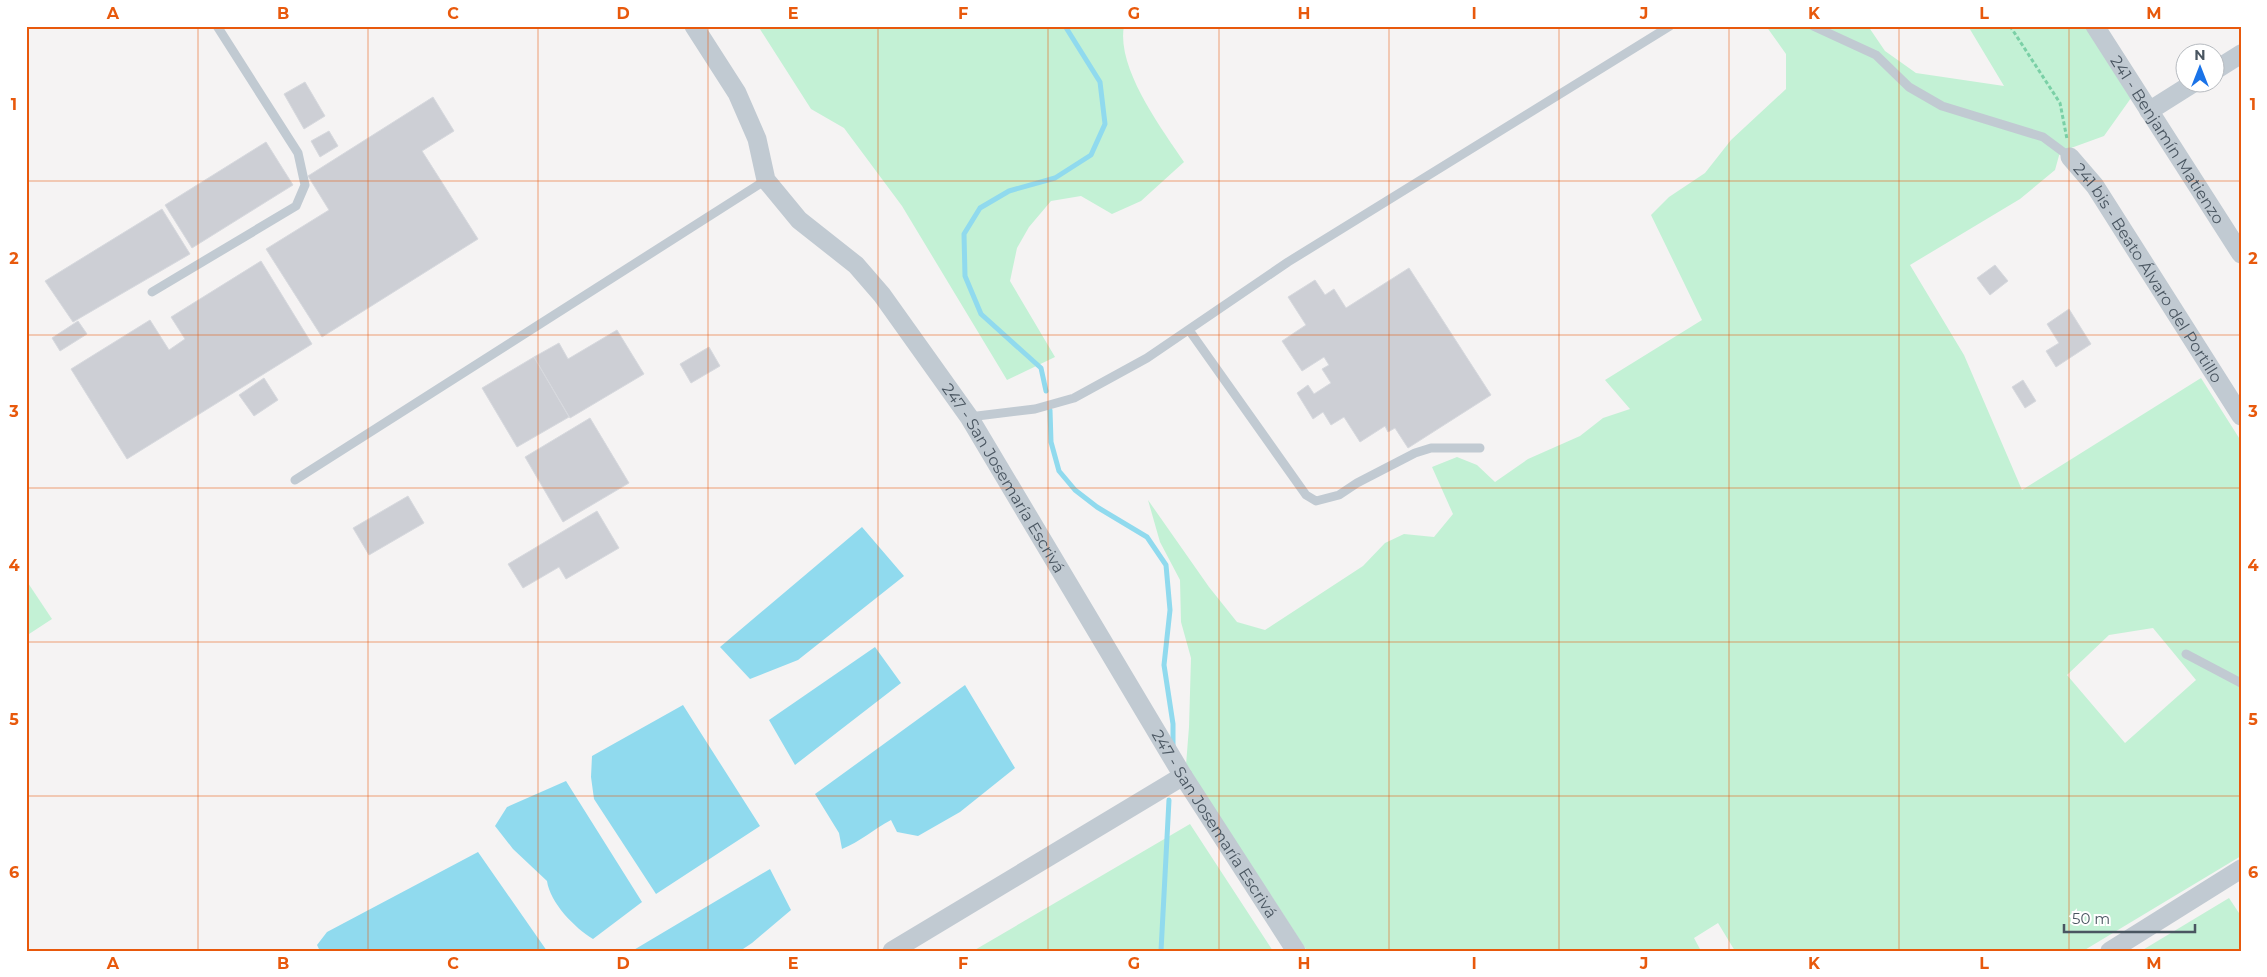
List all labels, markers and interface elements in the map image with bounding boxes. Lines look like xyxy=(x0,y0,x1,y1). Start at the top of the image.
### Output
text: A xyxy=(106,4,120,23)
text: B xyxy=(277,4,289,23)
text: C xyxy=(447,4,459,23)
text: D xyxy=(616,4,630,23)
text: E xyxy=(788,4,798,23)
text: F xyxy=(958,4,968,23)
text: G xyxy=(1128,4,1140,23)
text: H xyxy=(1298,4,1310,23)
text: I xyxy=(1471,4,1477,23)
text: J xyxy=(1639,4,1648,23)
text: K xyxy=(1808,4,1821,23)
text: L xyxy=(1979,4,1989,23)
text: M xyxy=(2146,4,2162,23)
north arrow xyxy=(2174,42,2224,92)
text: N xyxy=(2194,46,2206,64)
street label: 241 - Benjamín Matienzo xyxy=(2107,52,2229,227)
text: 1 xyxy=(11,95,17,114)
text: 1 xyxy=(2250,95,2256,114)
street label: 241 bis - Beato Álvaro del Portillo xyxy=(2070,159,2227,386)
text: 2 xyxy=(9,249,19,268)
text: 2 xyxy=(2248,249,2258,268)
street label: 247 - San Josemaría Escrivá xyxy=(938,380,1069,576)
text: 3 xyxy=(8,402,19,421)
text: 3 xyxy=(2247,402,2258,421)
text: 4 xyxy=(8,556,20,575)
text: 4 xyxy=(2247,556,2259,575)
text: 5 xyxy=(9,710,19,729)
text: 5 xyxy=(2248,710,2258,729)
street label: 247 - San Josemaría Escrivá xyxy=(1148,726,1281,921)
text: 6 xyxy=(9,863,19,882)
text: 6 xyxy=(2248,863,2258,882)
scale bar xyxy=(2064,902,2196,934)
text: 50 m xyxy=(2072,909,2110,928)
text: A xyxy=(106,954,120,973)
text: B xyxy=(277,954,289,973)
text: C xyxy=(447,954,459,973)
text: D xyxy=(616,954,630,973)
text: E xyxy=(788,954,798,973)
text: F xyxy=(958,954,968,973)
text: G xyxy=(1128,954,1140,973)
text: H xyxy=(1298,954,1310,973)
text: I xyxy=(1471,954,1477,973)
text: J xyxy=(1639,954,1648,973)
text: K xyxy=(1808,954,1821,973)
text: L xyxy=(1979,954,1989,973)
text: M xyxy=(2146,954,2162,973)

